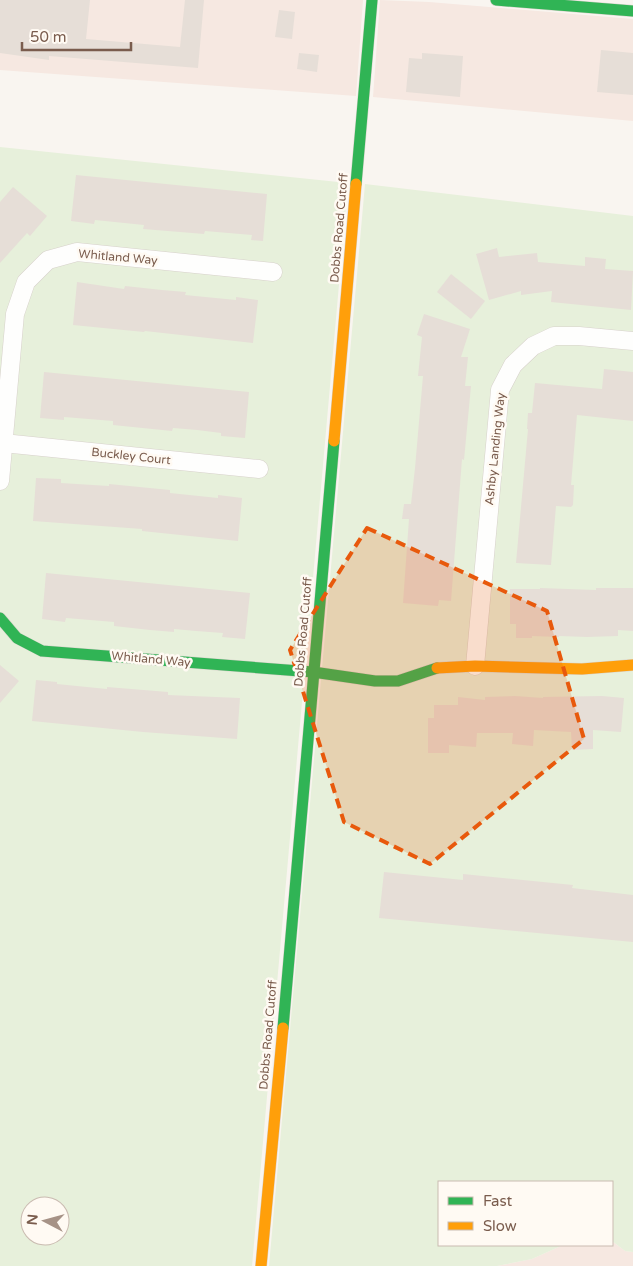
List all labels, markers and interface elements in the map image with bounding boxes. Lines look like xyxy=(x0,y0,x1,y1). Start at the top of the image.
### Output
scale bar xyxy=(22,20,131,52)
text: 50 m xyxy=(30,28,67,46)
street label: Dobbs Road Cutoff xyxy=(327,172,351,283)
street label: Whitland Way xyxy=(78,247,159,267)
street label: Ashby Landing Way xyxy=(482,391,508,506)
street label: Buckley Court xyxy=(91,445,172,467)
street label: Dobbs Road Cutoff xyxy=(291,576,315,687)
street label: Whitland Way xyxy=(111,649,192,669)
street label: Dobbs Road Cutoff xyxy=(256,979,280,1090)
legend xyxy=(438,1181,613,1246)
text: Fast xyxy=(483,1192,513,1210)
north arrow xyxy=(20,1196,70,1246)
text: N xyxy=(24,1213,42,1226)
text: Slow xyxy=(483,1217,517,1235)

